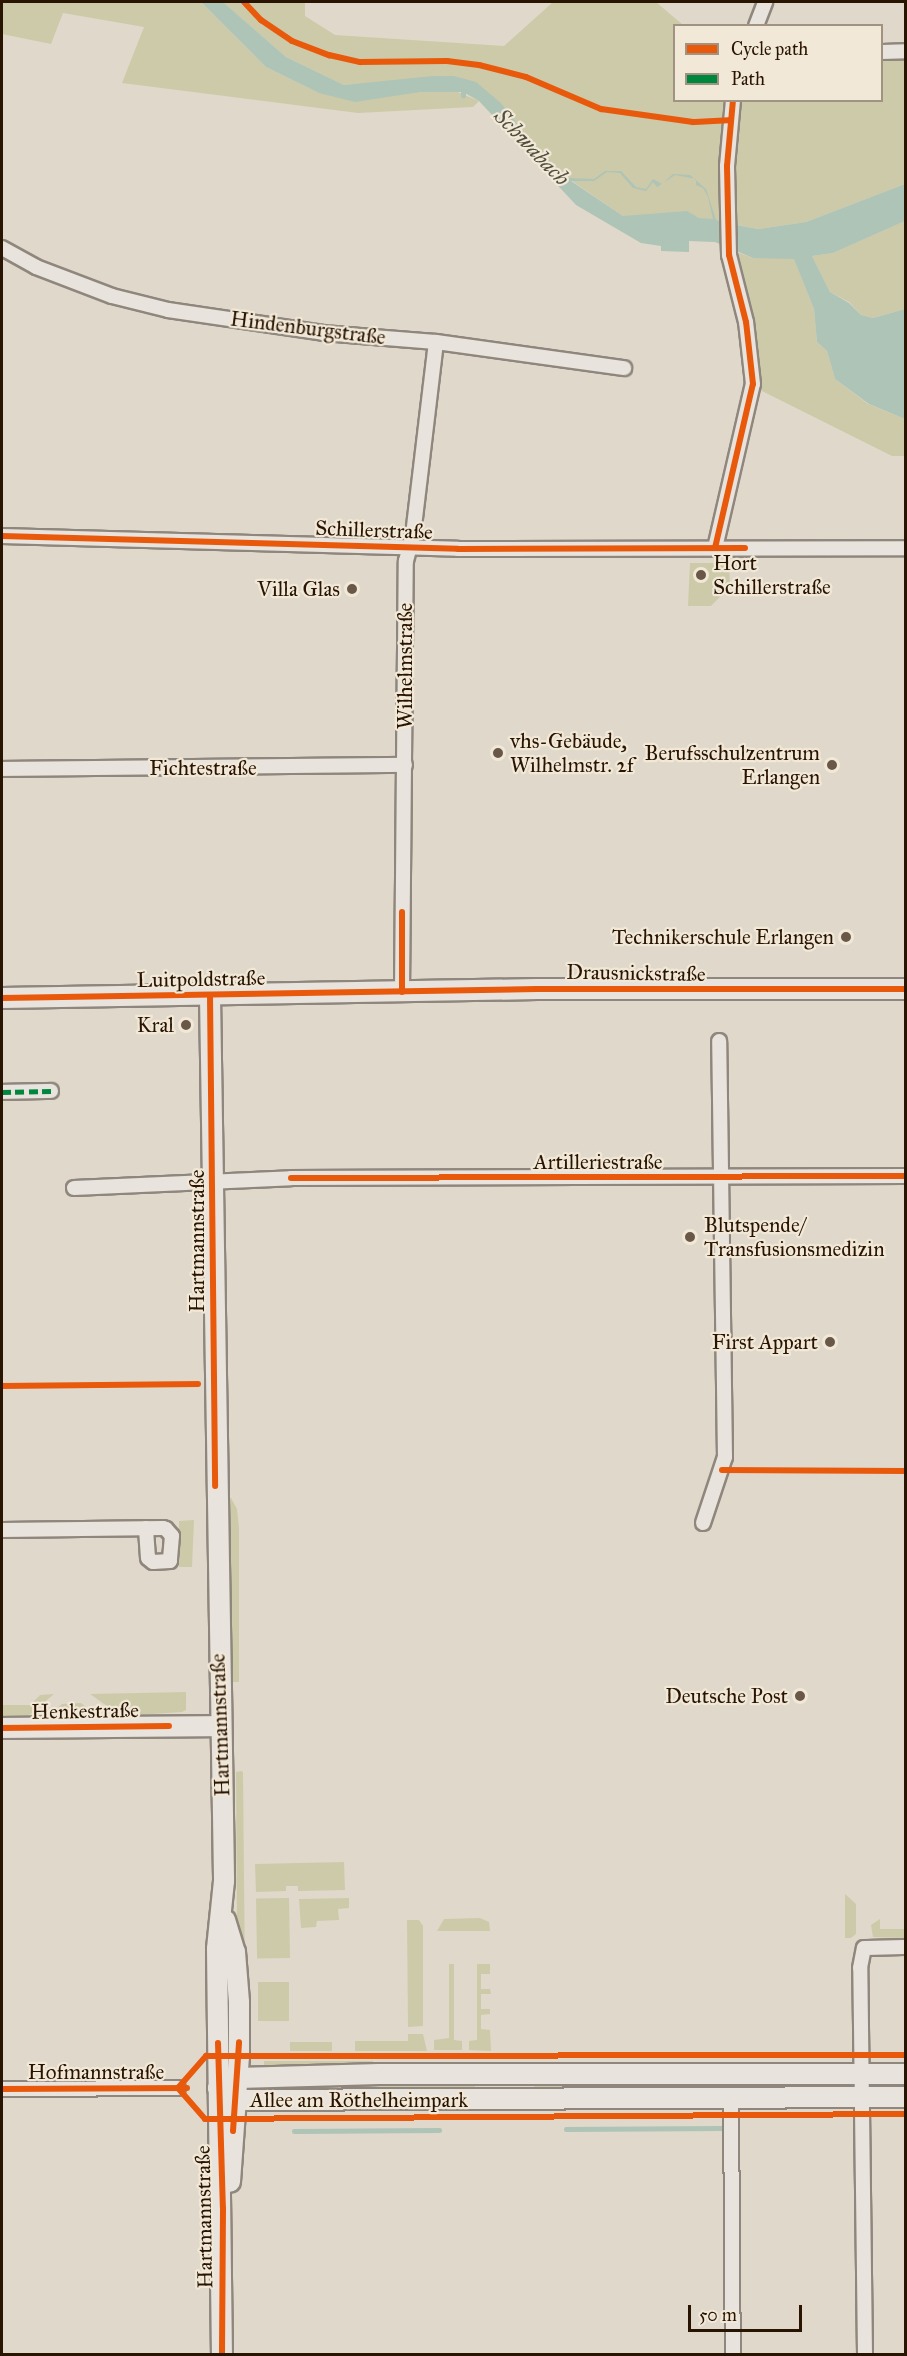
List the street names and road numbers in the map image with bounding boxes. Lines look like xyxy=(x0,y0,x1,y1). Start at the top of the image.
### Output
street label: Hindenburgstraße xyxy=(229,306,387,350)
street label: Schillerstraße xyxy=(315,515,433,545)
street label: Wilhelmstraße xyxy=(392,603,418,729)
street label: Fichtestraße xyxy=(149,755,257,781)
street label: Drausnickstraße xyxy=(566,959,706,987)
street label: Luitpoldstraße xyxy=(136,965,266,993)
street label: Artilleriestraße xyxy=(533,1149,663,1175)
street label: Hartmannstraße xyxy=(184,1169,210,1313)
street label: Hartmannstraße xyxy=(205,1653,235,1797)
street label: Henkestraße xyxy=(31,1697,139,1725)
street label: Hofmannstraße xyxy=(28,2059,164,2085)
street label: Allee am Röthelheimpark xyxy=(250,2087,468,2113)
street label: Hartmannstraße xyxy=(190,2145,218,2289)

